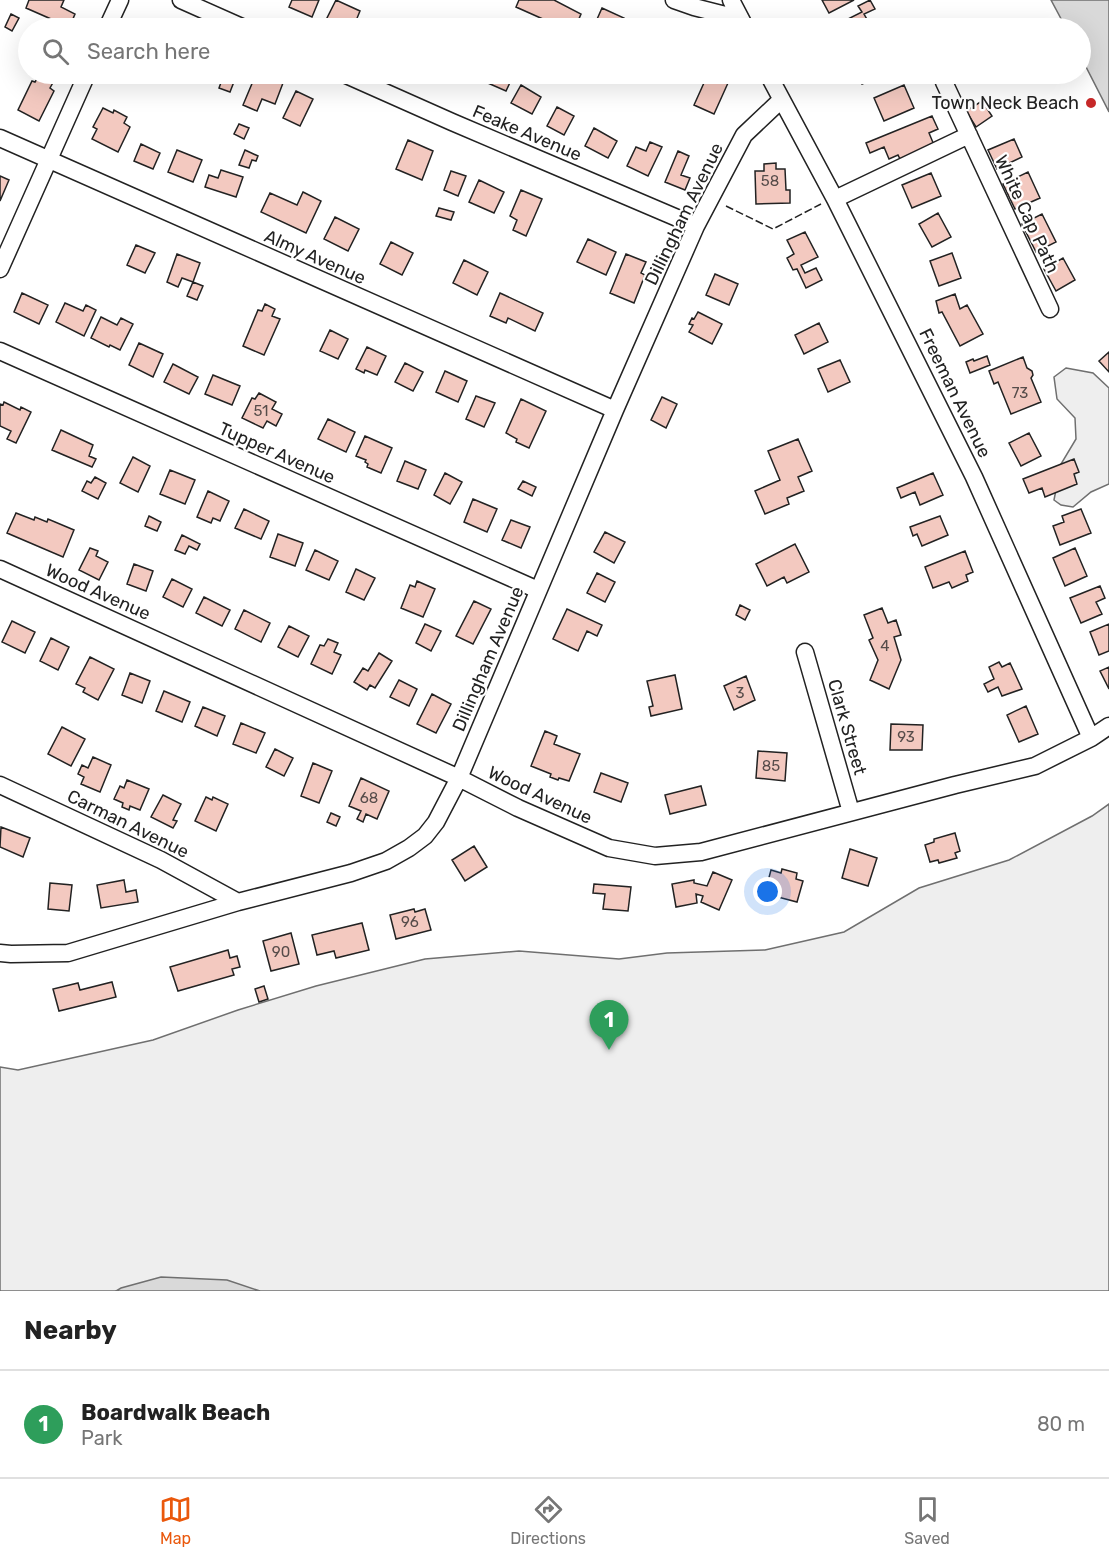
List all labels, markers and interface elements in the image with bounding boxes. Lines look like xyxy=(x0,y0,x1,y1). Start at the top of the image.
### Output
search box xyxy=(18,18,1091,84)
icon: search xyxy=(39,35,72,68)
text: Search here xyxy=(87,38,210,65)
place label: Town Neck Beach xyxy=(931,92,1079,114)
marker: Town Neck Beach xyxy=(1084,96,1098,110)
street label: Feake Avenue xyxy=(469,100,585,166)
street label: Dillingham Avenue xyxy=(640,139,728,289)
street label: White Cap Path xyxy=(990,152,1064,276)
house number: 58 xyxy=(761,172,779,190)
street label: Almy Avenue xyxy=(261,225,369,289)
street label: Freeman Avenue xyxy=(914,325,996,461)
house number: 73 xyxy=(1012,384,1028,402)
house number: 51 xyxy=(253,402,269,420)
street label: Tupper Avenue xyxy=(216,418,338,488)
street label: Wood Avenue xyxy=(42,559,154,625)
street label: Dillingham Avenue xyxy=(448,583,528,735)
house number: 4 xyxy=(880,637,890,655)
street label: Clark Street xyxy=(823,677,871,777)
house number: 3 xyxy=(735,684,745,702)
house number: 93 xyxy=(897,728,915,746)
house number: 85 xyxy=(762,757,780,775)
street label: Wood Avenue xyxy=(484,761,596,829)
street label: Carman Avenue xyxy=(64,785,192,863)
house number: 68 xyxy=(360,789,378,807)
your location xyxy=(753,877,782,906)
house number: 96 xyxy=(401,913,419,931)
house number: 90 xyxy=(272,943,290,961)
pin: 1 xyxy=(590,1000,628,1050)
text: Nearby xyxy=(24,1315,117,1346)
text: Boardwalk Beach xyxy=(81,1399,270,1426)
text: 1 xyxy=(39,1412,48,1436)
text: 80 m xyxy=(1037,1412,1085,1436)
text: Park xyxy=(81,1426,123,1450)
tab: Map xyxy=(159,1493,192,1548)
tab: Directions xyxy=(510,1493,586,1548)
tab: Saved xyxy=(904,1493,950,1548)

